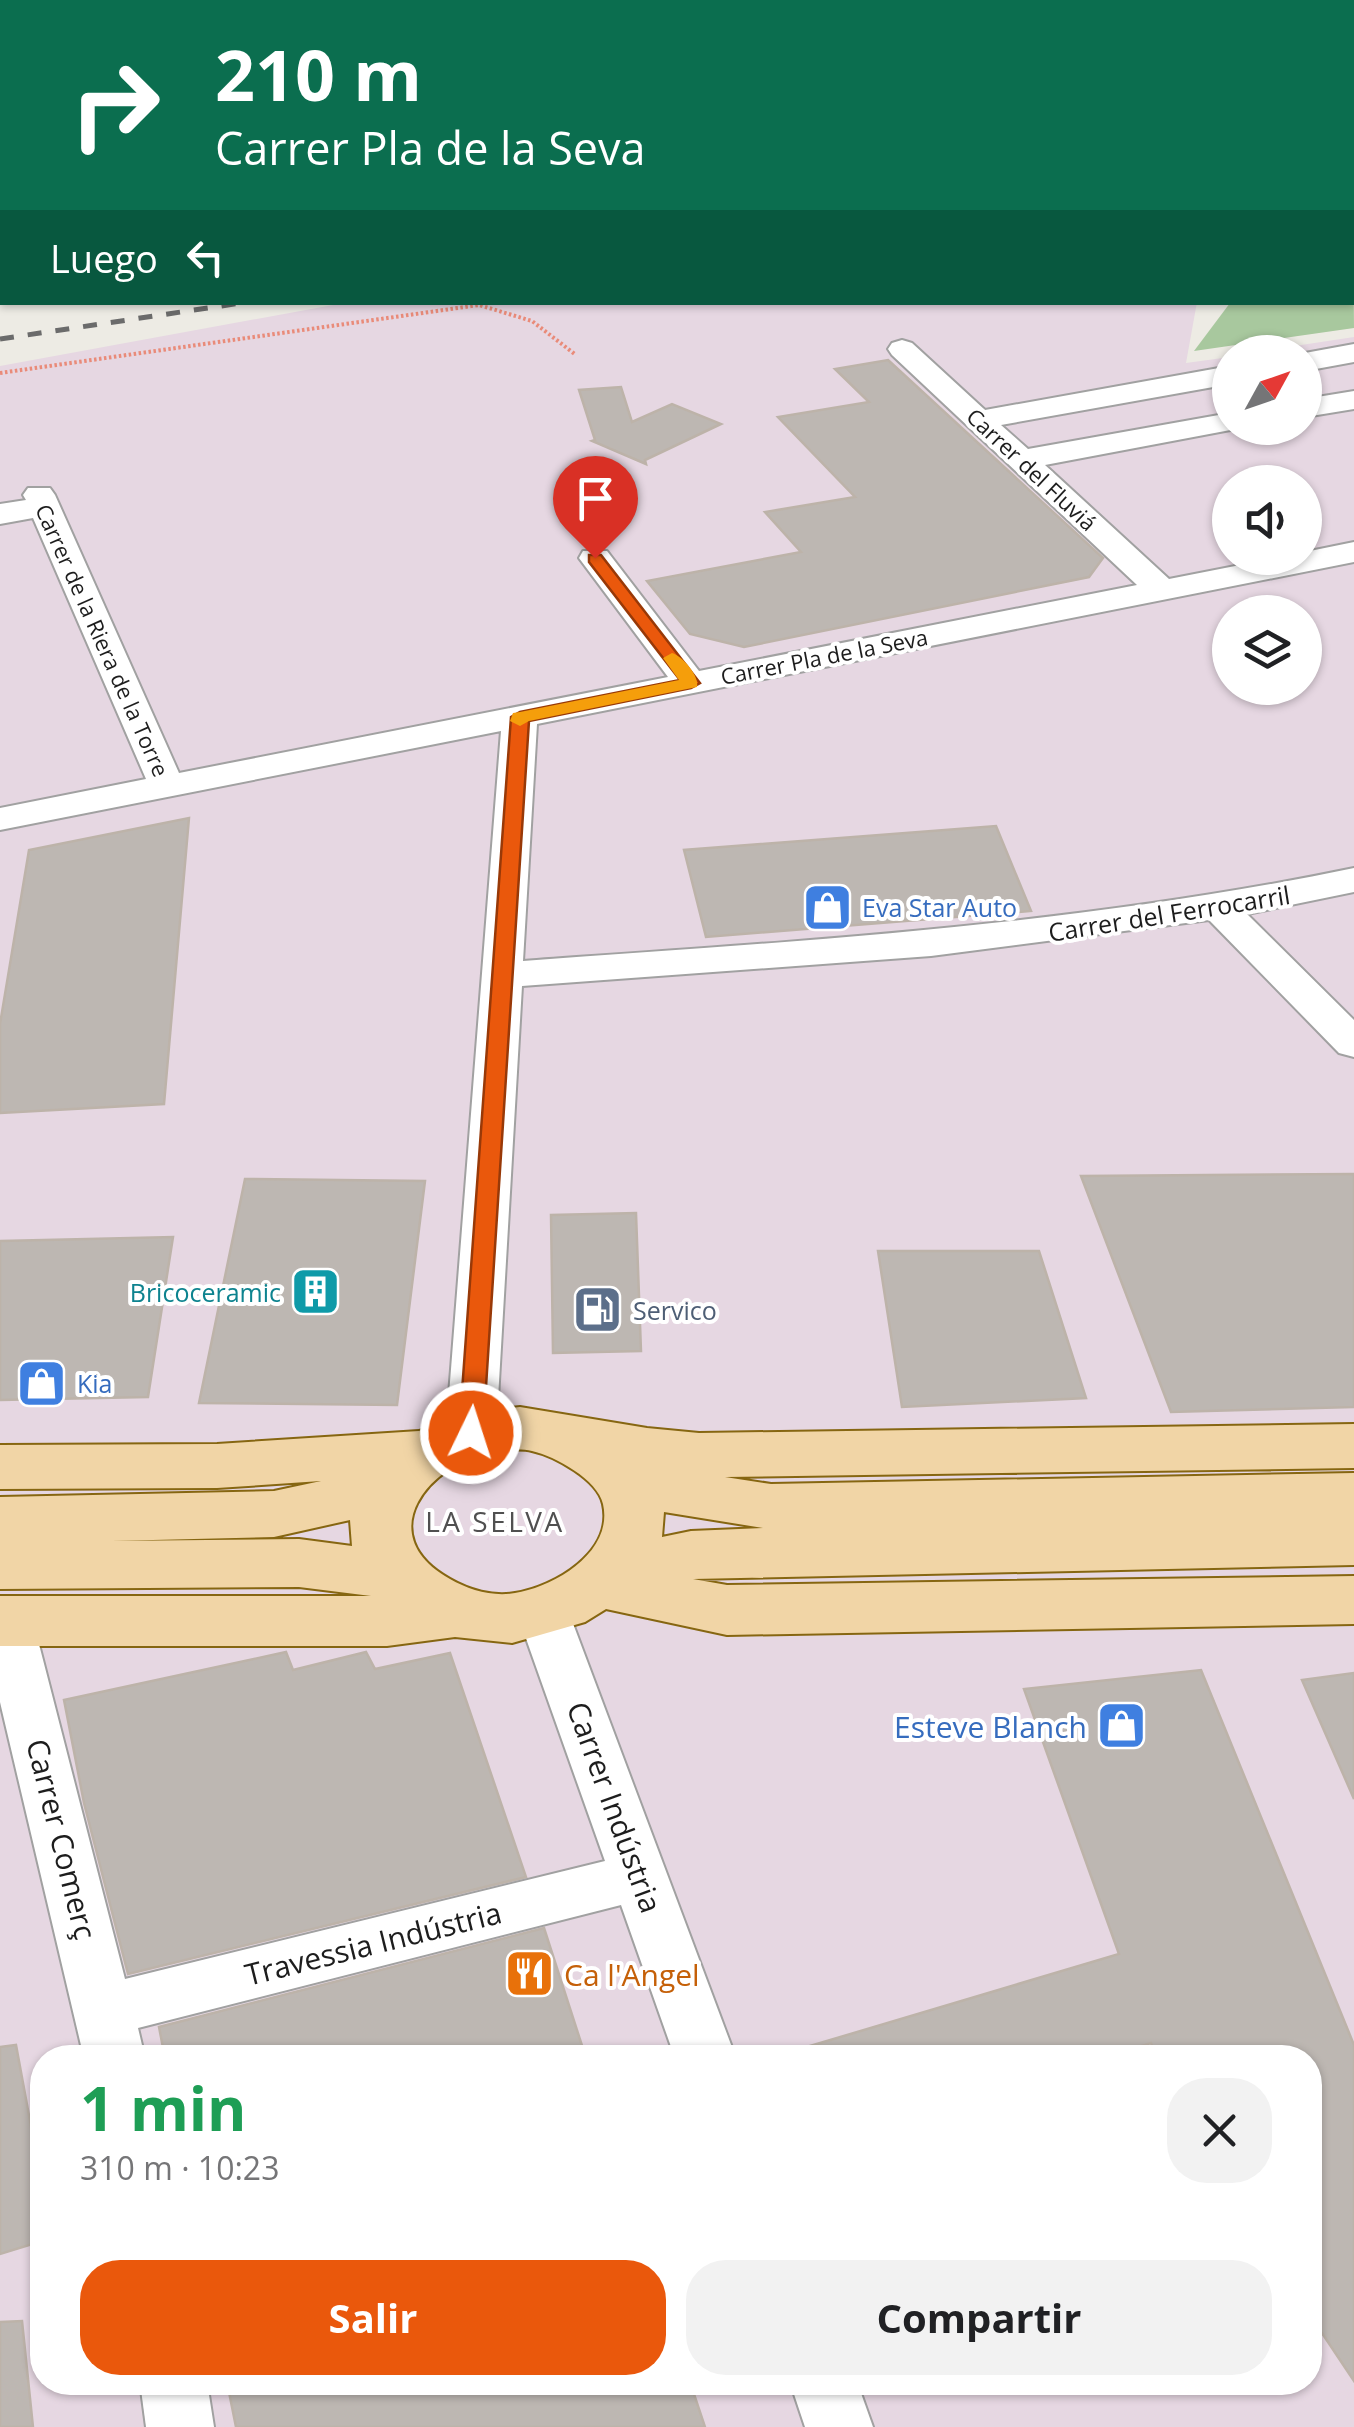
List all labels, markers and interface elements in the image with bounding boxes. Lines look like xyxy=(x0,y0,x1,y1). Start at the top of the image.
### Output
text: 210 m xyxy=(215,26,422,122)
icon: right xyxy=(50,40,180,170)
text: Carrer Pla de la Seva xyxy=(215,117,646,178)
icon: left xyxy=(178,230,233,285)
text: Luego xyxy=(50,232,158,284)
north arrow xyxy=(1212,335,1322,445)
map controls xyxy=(1212,335,1322,705)
street label: Carrer del Fluviá xyxy=(961,401,1103,537)
pin xyxy=(553,456,638,559)
button: sound xyxy=(1212,465,1322,575)
icon: arrive xyxy=(568,471,623,526)
street label: Carrer de la Riera de la Torre xyxy=(29,499,177,781)
button: layers xyxy=(1212,595,1322,705)
street label: Carrer Pla de la Seva xyxy=(718,621,930,691)
street label: Carrer del Ferrocarril xyxy=(1046,877,1292,949)
shop icon: Eva Star Auto xyxy=(801,881,853,933)
place label: Eva Star Auto xyxy=(862,890,1017,924)
building icon: Bricoceramic xyxy=(290,1266,342,1318)
place label: Bricoceramic xyxy=(130,1275,281,1309)
fuel station icon: Servico xyxy=(572,1284,624,1336)
place label: Servico xyxy=(633,1293,717,1327)
shop icon: Kia xyxy=(16,1357,68,1409)
place label: Kia xyxy=(77,1366,113,1400)
position arrow xyxy=(419,1381,523,1485)
district label: LA SELVA xyxy=(425,1502,565,1540)
street label: Carrer Indústria xyxy=(558,1696,672,1918)
shop icon: Esteve Blanch xyxy=(1096,1700,1148,1752)
place label: Esteve Blanch xyxy=(894,1706,1087,1747)
street label: Carrer Comerç xyxy=(17,1734,107,1944)
street label: Travessia Indústria xyxy=(240,1891,506,1995)
restaurant icon: Ca l'Angel xyxy=(503,1948,555,2000)
place label: Ca l'Angel xyxy=(564,1954,700,1995)
text: 1 min xyxy=(80,2067,247,2149)
button: close xyxy=(1167,2078,1272,2183)
text: 310 m · 10:23 xyxy=(80,2146,279,2189)
button: Salir xyxy=(80,2260,666,2375)
button: Compartir xyxy=(686,2260,1272,2375)

